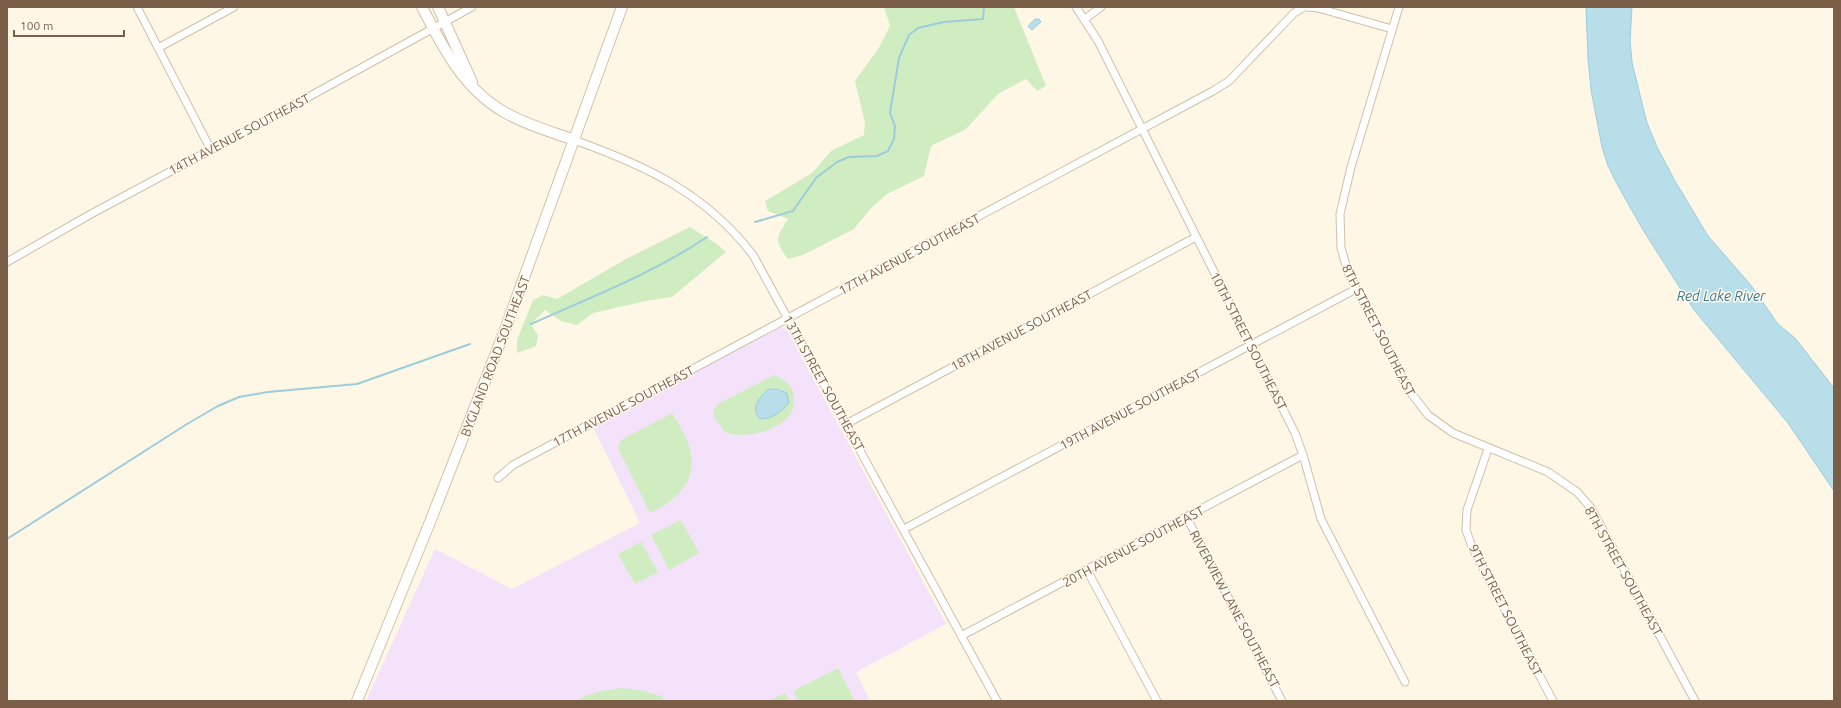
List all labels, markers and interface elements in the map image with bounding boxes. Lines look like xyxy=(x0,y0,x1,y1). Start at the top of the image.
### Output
scale bar xyxy=(14,12,124,38)
text: 100 m xyxy=(20,19,53,32)
street label: 14TH AVENUE SOUTHEAST xyxy=(166,91,312,177)
street label: 17TH AVENUE SOUTHEAST xyxy=(836,211,982,297)
street label: 8TH STREET SOUTHEAST xyxy=(1340,262,1418,398)
street label: 10TH STREET SOUTHEAST xyxy=(1208,270,1290,412)
street label: BYGLAND ROAD SOUTHEAST xyxy=(458,273,532,439)
street label: 18TH AVENUE SOUTHEAST xyxy=(948,287,1094,373)
water label: Red Lake River xyxy=(1677,288,1766,304)
street label: 13TH STREET SOUTHEAST xyxy=(781,313,867,453)
street label: 17TH AVENUE SOUTHEAST xyxy=(550,363,696,449)
street label: 19TH AVENUE SOUTHEAST xyxy=(1057,366,1203,452)
street label: 20TH AVENUE SOUTHEAST xyxy=(1060,503,1206,589)
street label: 8TH STREET SOUTHEAST xyxy=(1583,504,1665,638)
street label: RIVERVIEW LANE SOUTHEAST xyxy=(1187,528,1283,690)
street label: 9TH STREET SOUTHEAST xyxy=(1467,542,1545,678)

